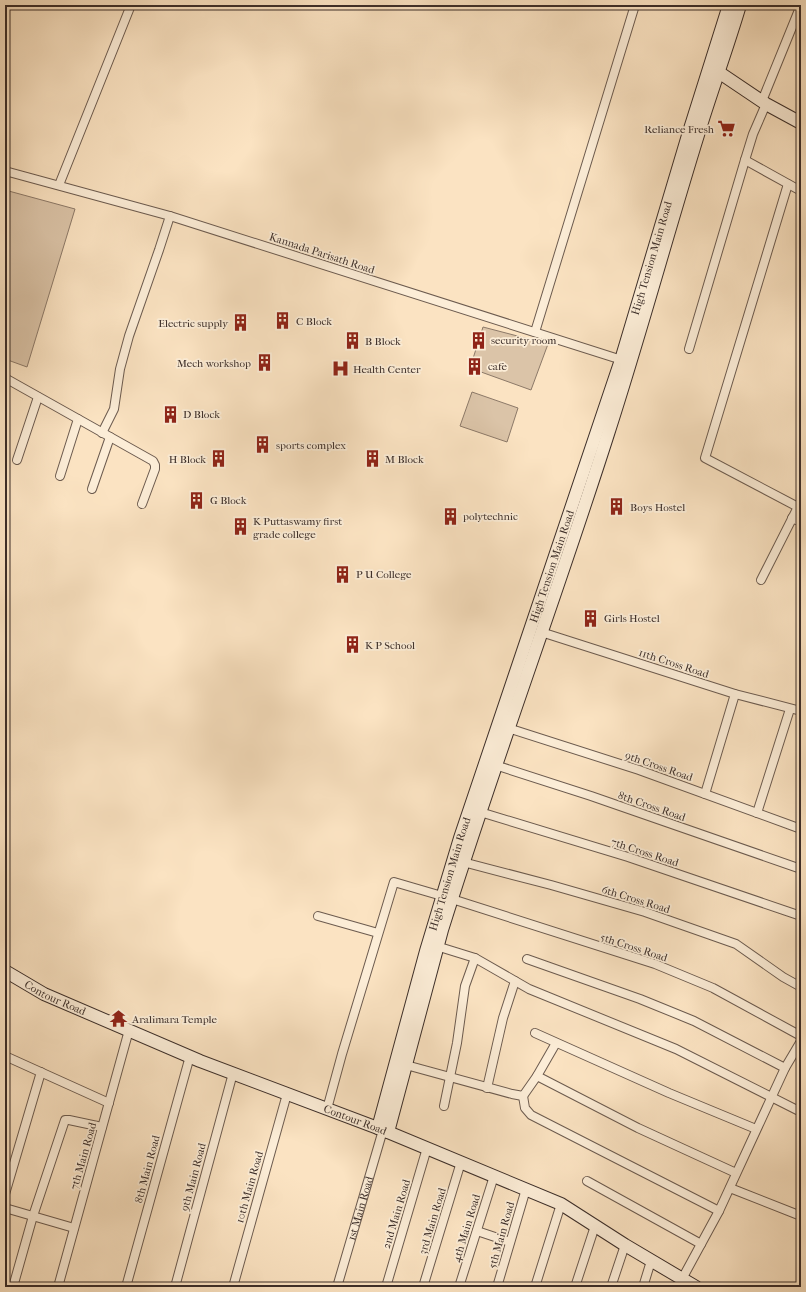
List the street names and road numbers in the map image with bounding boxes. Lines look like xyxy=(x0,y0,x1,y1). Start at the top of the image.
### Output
street label: High Tension Main Road xyxy=(629,199,675,317)
street label: Kannada Parisath Road xyxy=(267,230,377,277)
street label: High Tension Main Road xyxy=(527,508,577,624)
street label: 11th Cross Road xyxy=(637,646,711,681)
street label: 9th Cross Road xyxy=(623,749,695,784)
street label: 8th Cross Road xyxy=(616,789,688,824)
street label: High Tension Main Road xyxy=(426,815,474,932)
street label: 7th Cross Road xyxy=(609,835,681,870)
street label: 6th Cross Road xyxy=(600,883,673,916)
street label: 5th Cross Road xyxy=(599,931,670,965)
street label: Contour Road xyxy=(22,978,89,1019)
street label: Contour Road xyxy=(322,1102,390,1138)
street label: 7th Main Road xyxy=(68,1120,100,1191)
street label: 8th Main Road xyxy=(132,1133,163,1204)
street label: 9th Main Road xyxy=(178,1141,209,1213)
street label: 10th Main Road xyxy=(233,1149,266,1225)
street label: 1st Main Road xyxy=(345,1174,376,1242)
street label: 2nd Main Road xyxy=(380,1177,414,1250)
street label: 3rd Main Road xyxy=(416,1185,449,1256)
street label: 4th Main Road xyxy=(450,1192,483,1264)
street label: 5th Main Road xyxy=(486,1199,517,1270)

